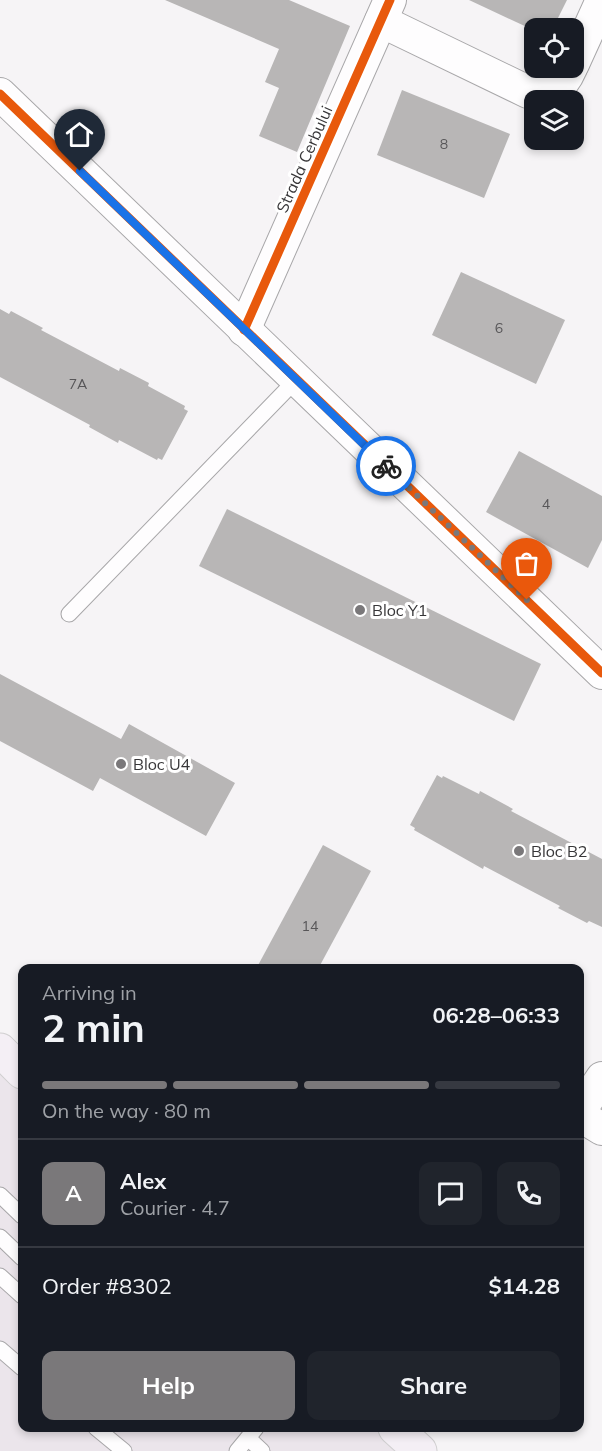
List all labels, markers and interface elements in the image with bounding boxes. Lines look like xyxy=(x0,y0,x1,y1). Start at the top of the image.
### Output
map controls xyxy=(524,18,584,150)
button: locate xyxy=(524,18,584,78)
button: layers xyxy=(524,90,584,150)
street label: Strada Cerbului xyxy=(272,102,336,216)
pin xyxy=(54,109,105,171)
icon: home xyxy=(63,118,96,151)
house number: 8 xyxy=(440,135,448,153)
house number: 6 xyxy=(495,319,503,337)
house number: 7A xyxy=(69,375,88,393)
courier xyxy=(356,436,416,496)
icon: bike xyxy=(370,450,403,483)
house number: 4 xyxy=(542,495,551,513)
pin xyxy=(501,538,552,600)
icon: bag xyxy=(510,547,543,580)
place label: Bloc Y1 xyxy=(372,600,427,620)
marker: Bloc Y1 xyxy=(353,603,367,617)
place label: Bloc U4 xyxy=(133,754,191,774)
marker: Bloc U4 xyxy=(114,757,128,771)
place label: Bloc B2 xyxy=(531,841,587,861)
marker: Bloc B2 xyxy=(512,844,526,858)
house number: 14 xyxy=(302,917,319,935)
text: Arriving in xyxy=(42,980,137,1005)
text: 06:28–06:33 xyxy=(432,1001,560,1029)
text: 2 min xyxy=(42,1003,145,1052)
text: On the way · 80 m xyxy=(42,1098,211,1123)
button: chat xyxy=(419,1162,482,1225)
button: phone xyxy=(497,1162,560,1225)
text: Alex xyxy=(120,1167,166,1195)
text: A xyxy=(65,1179,82,1207)
text: Courier · 4.7 xyxy=(120,1195,230,1220)
text: Order #8302 xyxy=(42,1272,172,1300)
text: $14.28 xyxy=(489,1272,560,1300)
button: Help xyxy=(42,1351,295,1420)
button: Share xyxy=(307,1351,560,1420)

